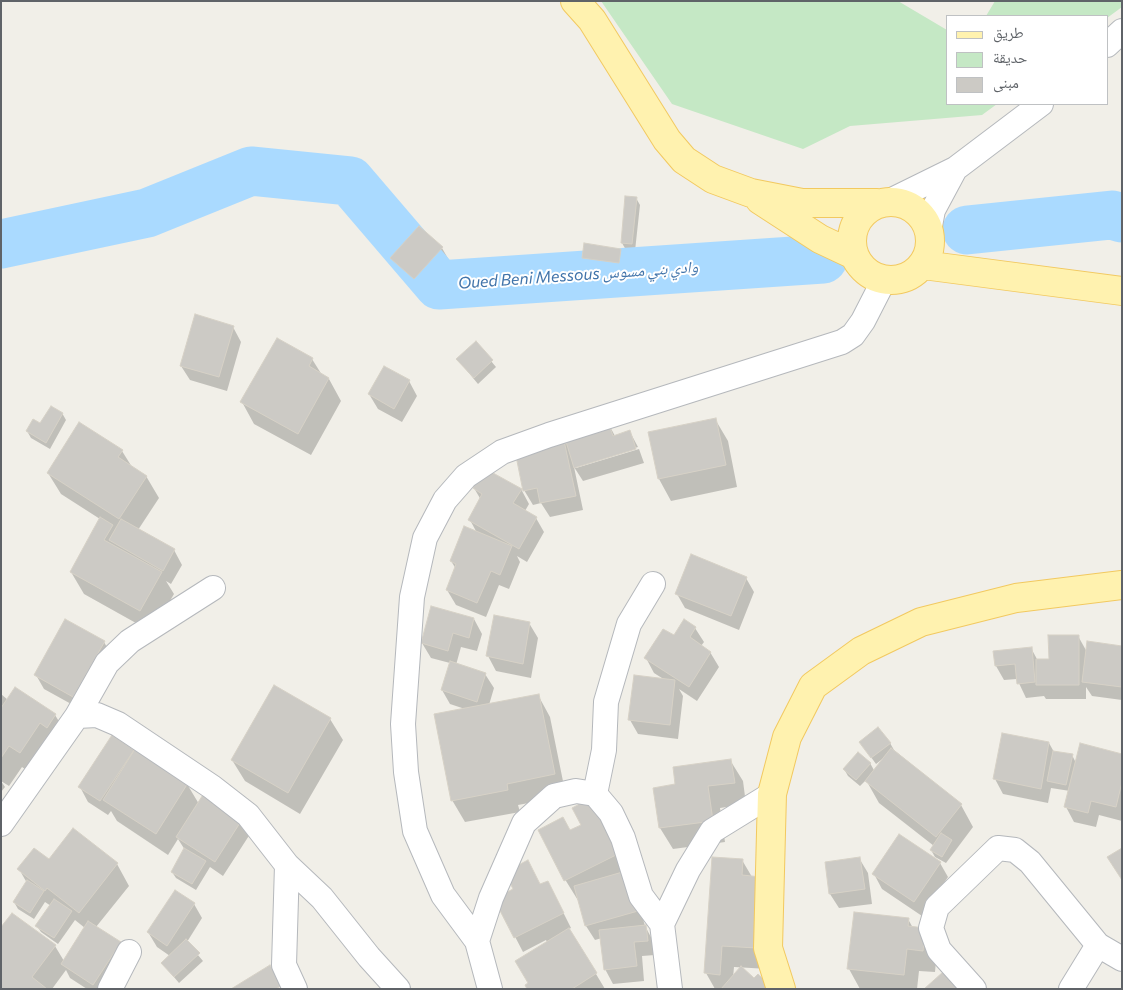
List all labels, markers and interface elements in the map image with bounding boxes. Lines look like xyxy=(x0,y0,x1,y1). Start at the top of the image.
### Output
legend xyxy=(946,15,1108,105)
text: طريق xyxy=(993,23,1024,41)
text: حديقة xyxy=(993,48,1027,66)
text: مبنى xyxy=(993,73,1019,91)
water label: Oued Beni Messous وادي بني مسوس xyxy=(457,257,699,293)

